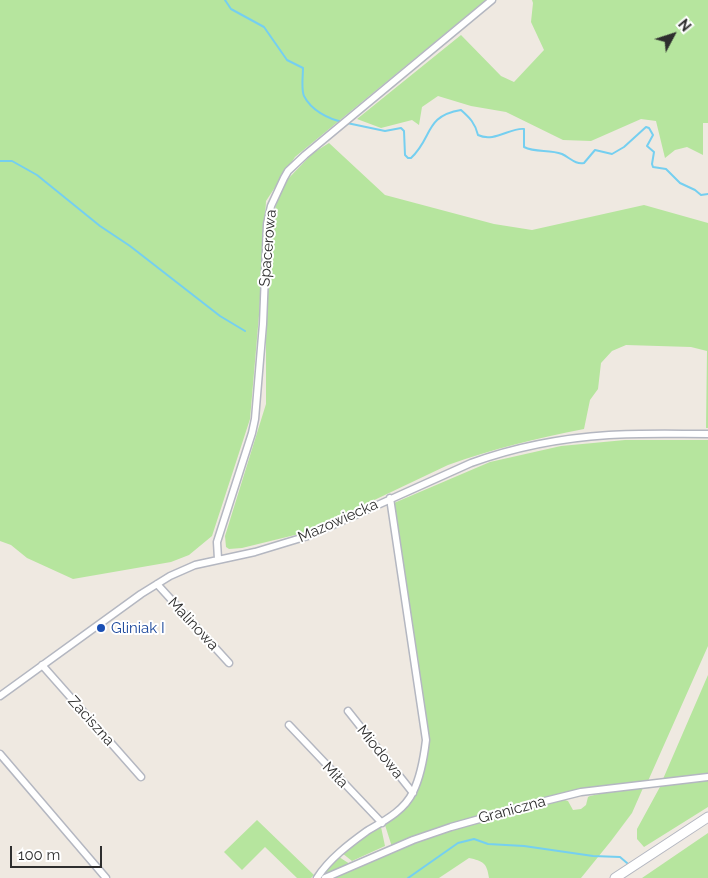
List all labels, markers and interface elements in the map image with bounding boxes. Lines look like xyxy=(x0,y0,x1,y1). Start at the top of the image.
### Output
north arrow xyxy=(648,10,698,60)
text: N xyxy=(675,16,694,35)
street label: Spacerowa xyxy=(256,209,280,287)
street label: Mazowiecka xyxy=(295,495,381,547)
street label: Malinowa xyxy=(164,594,222,654)
place label: Gliniak I xyxy=(111,619,165,637)
marker: Gliniak I xyxy=(95,622,107,634)
street label: Zaciszna xyxy=(64,692,118,750)
street label: Miodowa xyxy=(353,722,407,782)
street label: Miła xyxy=(318,758,352,792)
street label: Graniczna xyxy=(476,792,548,828)
scale bar xyxy=(12,836,105,868)
text: 100 m xyxy=(18,846,60,864)

